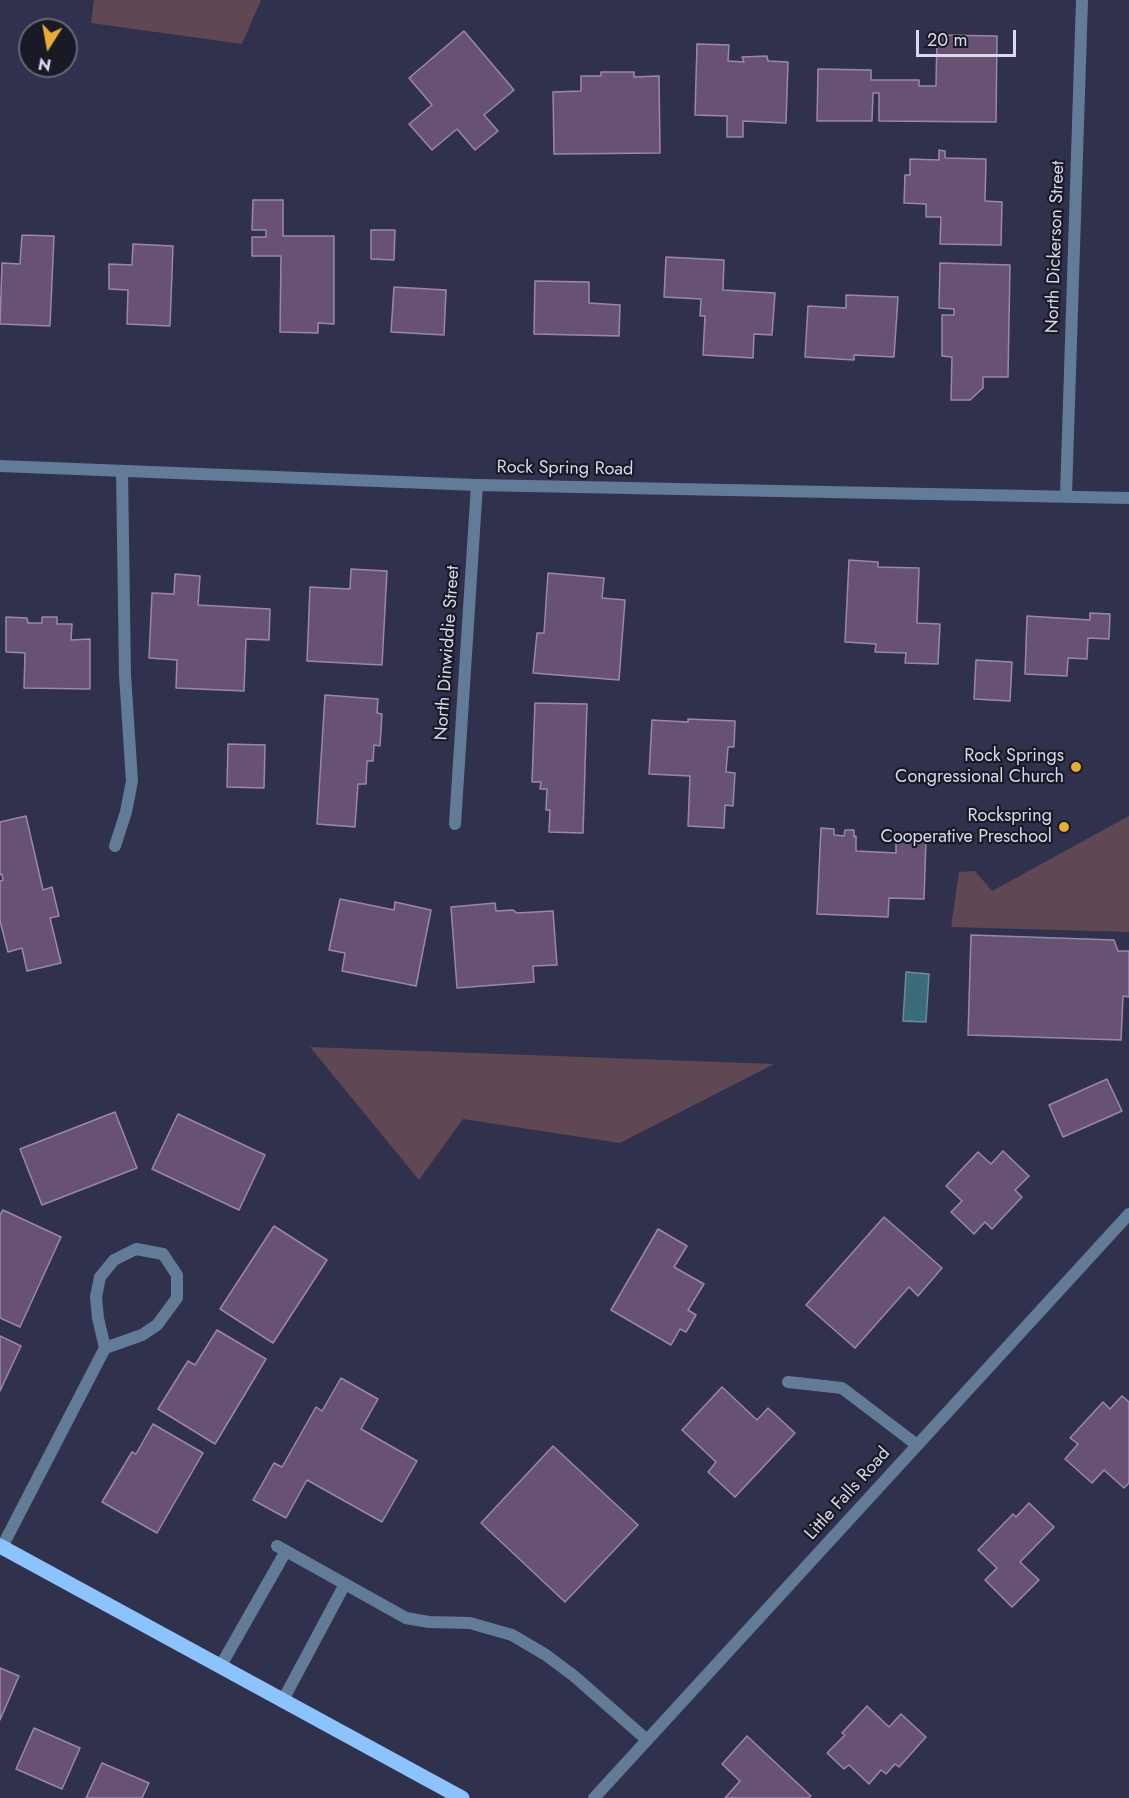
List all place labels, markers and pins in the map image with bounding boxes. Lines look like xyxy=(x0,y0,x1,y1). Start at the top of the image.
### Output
place label: Rock Springs Congressional Church xyxy=(895,746,1064,789)
marker: Rock Springs Congressional Church xyxy=(1069,760,1083,774)
place label: Rockspring Cooperative Preschool xyxy=(881,806,1052,848)
marker: Rockspring Cooperative Preschool xyxy=(1057,820,1071,834)

